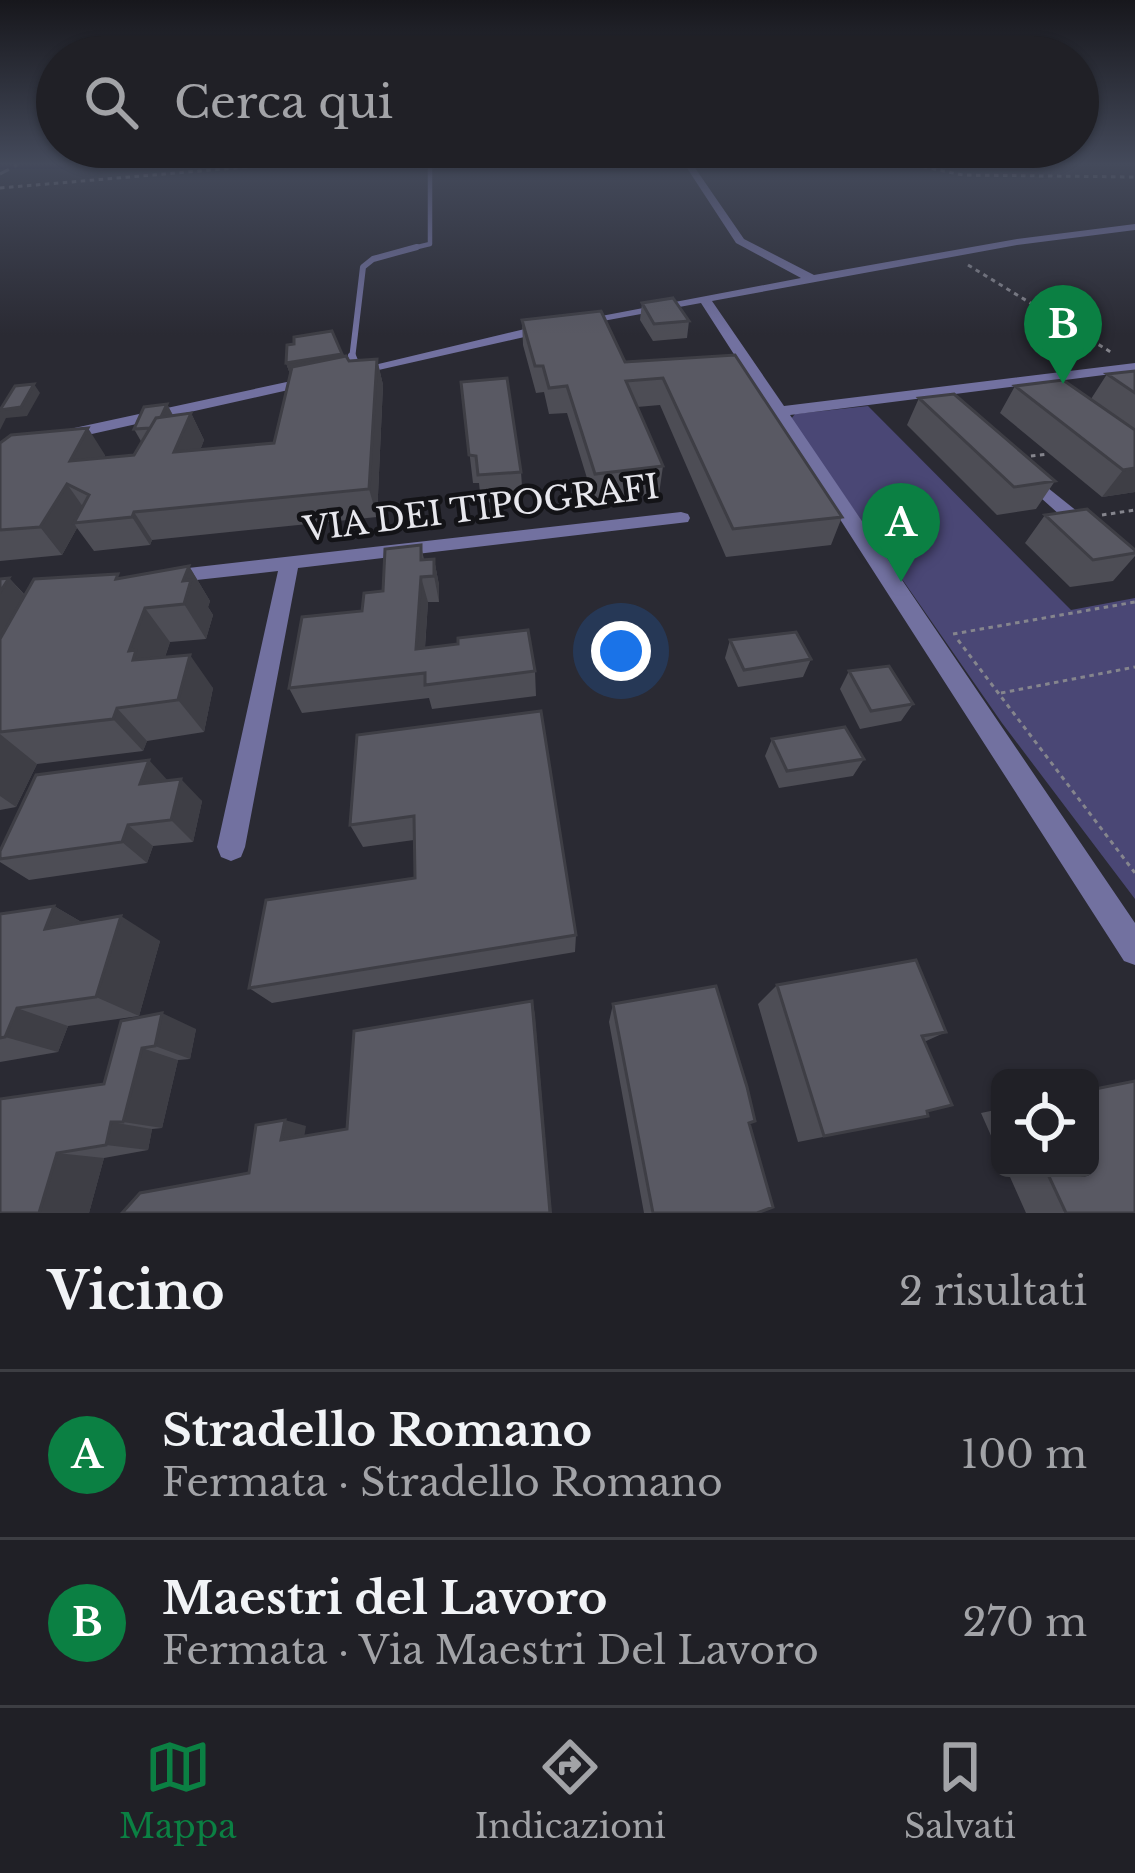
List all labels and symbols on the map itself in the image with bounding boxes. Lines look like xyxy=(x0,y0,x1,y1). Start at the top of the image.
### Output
pin: B xyxy=(1024,285,1102,384)
street label: VIA DEI TIPOGRAFI xyxy=(300,466,661,550)
pin: A xyxy=(862,483,940,582)
your location xyxy=(591,621,651,681)

